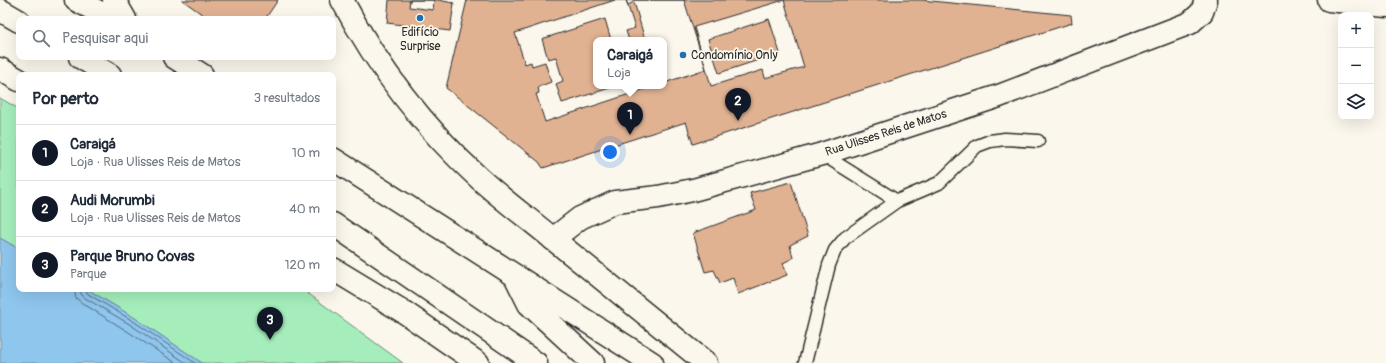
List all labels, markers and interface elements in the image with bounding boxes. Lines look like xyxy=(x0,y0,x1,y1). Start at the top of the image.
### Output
map controls xyxy=(1338,12,1374,120)
button: + xyxy=(1338,12,1374,48)
marker: Edifício Surprise xyxy=(415,13,425,23)
search box xyxy=(16,16,336,60)
place label: Edifício Surprise xyxy=(400,25,440,54)
icon: search xyxy=(30,27,52,49)
text: Pesquisar aqui xyxy=(62,29,148,48)
popup xyxy=(593,37,667,89)
text: Caraigá xyxy=(607,46,653,65)
place label: Condomínio Only xyxy=(691,48,778,63)
button: − xyxy=(1338,48,1374,84)
marker: Condomínio Only xyxy=(678,50,688,60)
text: Loja xyxy=(607,65,630,81)
button: layers xyxy=(1338,84,1374,120)
text: Por perto xyxy=(32,88,99,109)
pin: 2 xyxy=(725,88,751,121)
text: 3 resultados xyxy=(254,90,320,106)
pin: 1 xyxy=(617,102,643,135)
street label: Rua Ulisses Reis de Matos xyxy=(823,106,949,160)
text: Caraigá xyxy=(70,135,116,154)
your location xyxy=(600,142,620,162)
text: 1 xyxy=(42,145,48,161)
text: 10 m xyxy=(292,145,320,161)
text: Loja · Rua Ulisses Reis de Matos xyxy=(70,154,240,170)
text: Audi Morumbi xyxy=(70,191,155,210)
text: 2 xyxy=(41,201,49,217)
text: 40 m xyxy=(289,201,320,217)
text: Loja · Rua Ulisses Reis de Matos xyxy=(70,210,240,226)
text: Parque Bruno Covas xyxy=(70,247,194,266)
text: 3 xyxy=(41,257,49,273)
text: 120 m xyxy=(284,257,320,273)
text: Parque xyxy=(70,266,106,282)
pin: 3 xyxy=(257,307,283,340)

